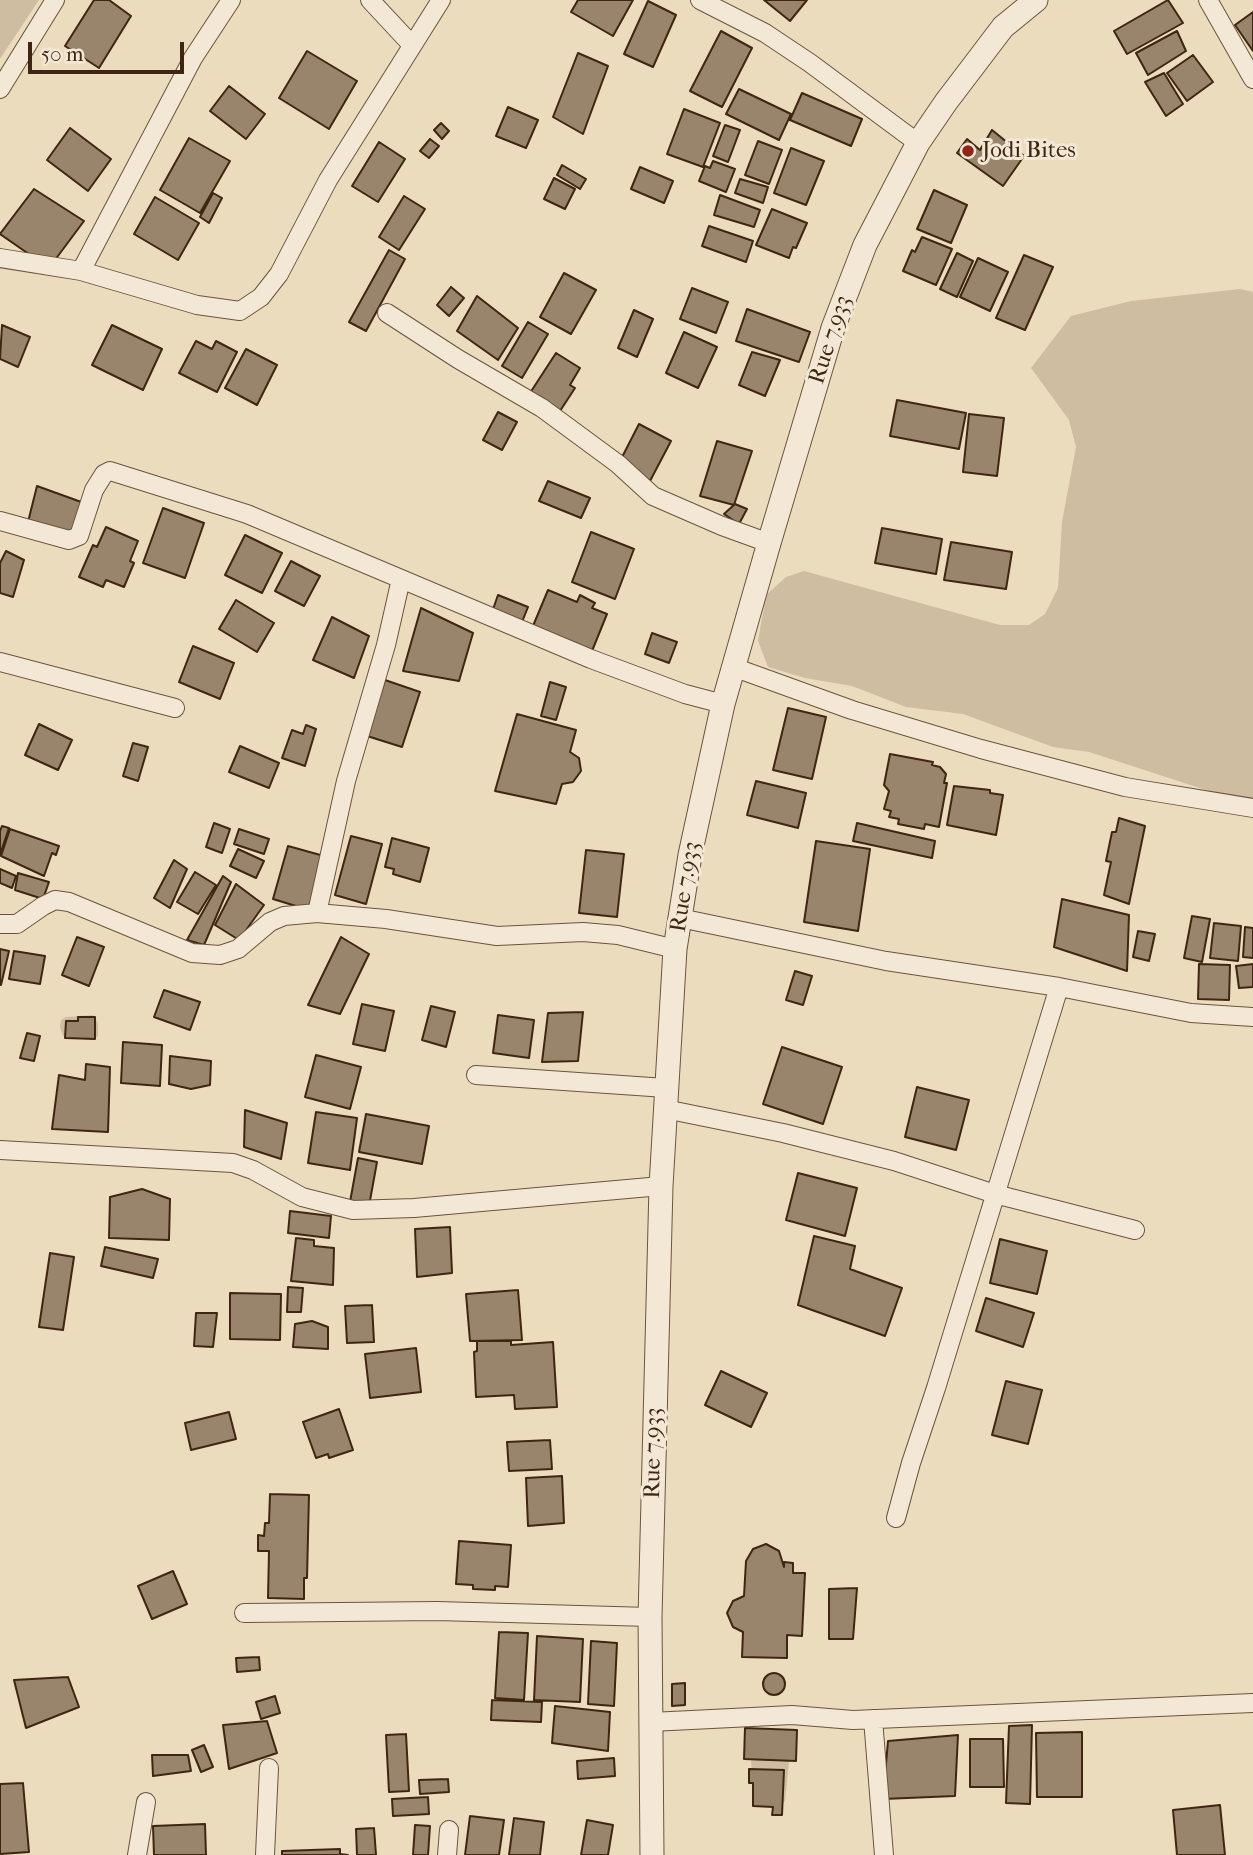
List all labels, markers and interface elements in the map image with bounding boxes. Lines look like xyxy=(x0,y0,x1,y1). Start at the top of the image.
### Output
scale bar xyxy=(32,28,187,72)
text: 50 m xyxy=(41,42,84,66)
place label: Jodi Bites xyxy=(982,137,1076,165)
marker: Jodi Bites xyxy=(960,143,976,159)
street label: Rue 7.933 xyxy=(804,292,858,388)
street label: Rue 7.933 xyxy=(665,840,707,934)
street label: Rue 7.933 xyxy=(639,1407,669,1499)

